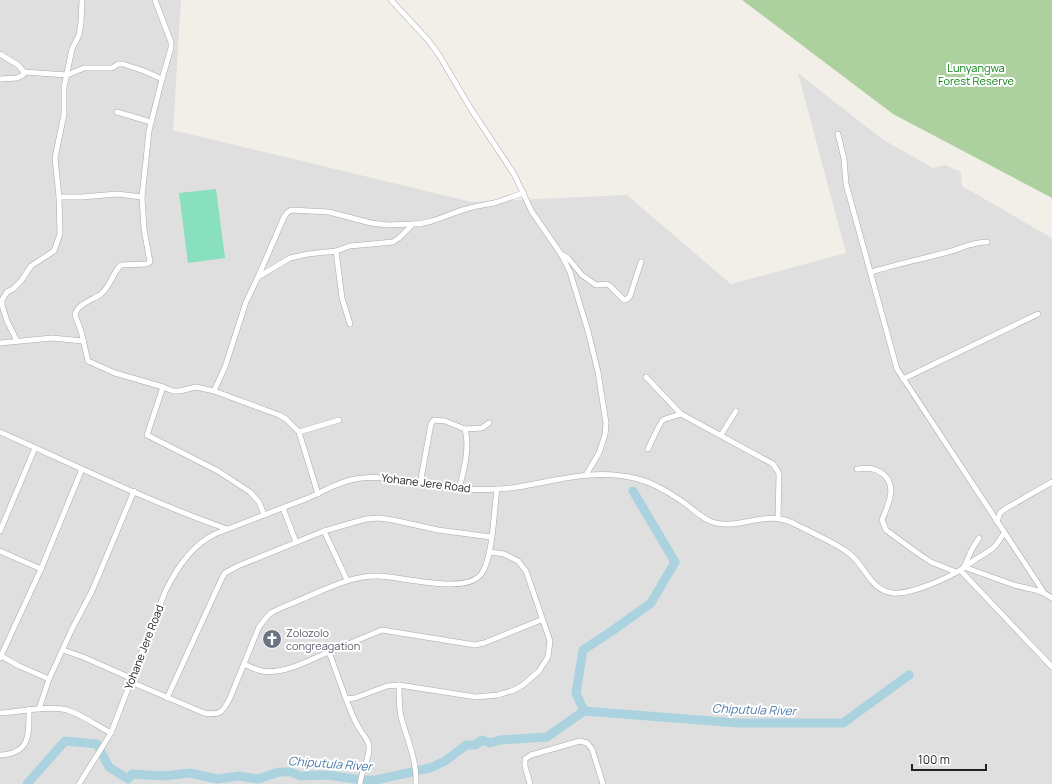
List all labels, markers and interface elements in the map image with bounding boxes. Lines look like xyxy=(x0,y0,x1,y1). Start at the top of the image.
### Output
park label: Lunyangwa Forest Reserve xyxy=(938,60,1015,88)
street label: Yohane Jere Road xyxy=(381,470,471,495)
street label: Yohane Jere Road xyxy=(120,602,167,691)
place label: Zolozolo congreagation xyxy=(286,625,360,653)
church icon: Zolozolo congreagation xyxy=(261,628,283,650)
water label: Chiputula River xyxy=(712,700,798,720)
scale bar xyxy=(912,746,986,772)
text: 100 m xyxy=(918,751,950,768)
water label: Chiputula River xyxy=(287,752,374,775)

